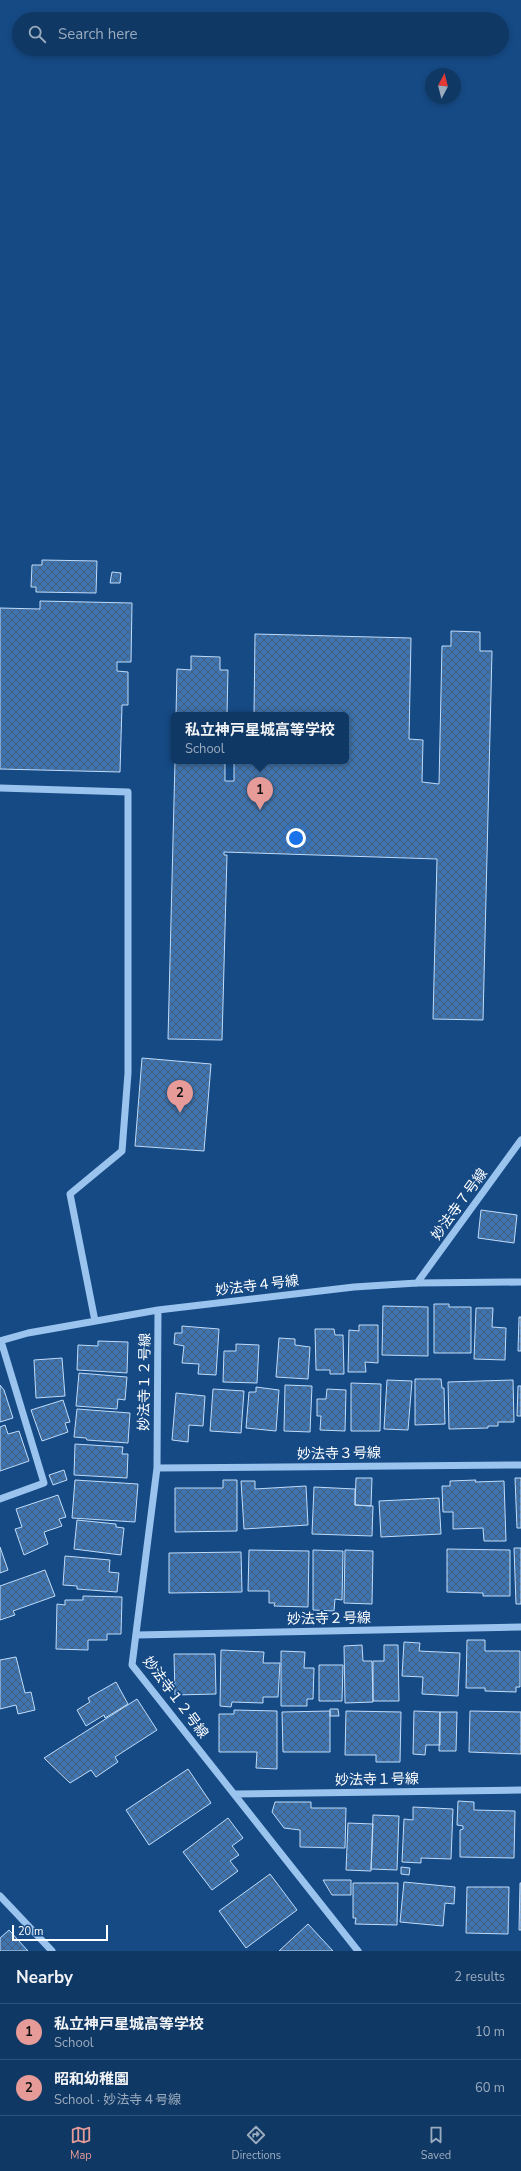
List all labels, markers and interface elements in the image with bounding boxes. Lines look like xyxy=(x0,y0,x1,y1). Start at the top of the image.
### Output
search box xyxy=(12,12,509,56)
icon: search xyxy=(26,23,48,45)
text: Search here xyxy=(58,24,138,44)
north arrow xyxy=(425,68,461,104)
popup xyxy=(171,712,349,764)
text: 私立神戸星城高等学校 xyxy=(185,720,335,740)
text: School xyxy=(185,740,225,758)
pin: 1 xyxy=(247,777,273,810)
your location xyxy=(286,828,306,848)
pin: 2 xyxy=(167,1080,193,1113)
street label: 妙法寺７号線 xyxy=(427,1165,492,1244)
street label: 妙法寺４号線 xyxy=(214,1271,300,1300)
street label: 妙法寺１２号線 xyxy=(134,1333,155,1431)
street label: 妙法寺３号線 xyxy=(297,1443,381,1464)
street label: 妙法寺２号線 xyxy=(287,1608,371,1629)
street label: 妙法寺１２号線 xyxy=(139,1652,213,1742)
street label: 妙法寺１号線 xyxy=(335,1769,419,1790)
scale bar xyxy=(12,1923,108,1942)
text: 20 m xyxy=(18,1924,43,1939)
text: Nearby xyxy=(16,1966,73,1989)
text: 2 results xyxy=(454,1968,505,1986)
text: 私立神戸星城高等学校 xyxy=(54,2014,204,2034)
text: 1 xyxy=(25,2023,33,2041)
text: 10 m xyxy=(475,2023,505,2041)
text: School xyxy=(54,2034,94,2052)
text: 昭和幼稚園 xyxy=(54,2069,129,2089)
text: 2 xyxy=(25,2079,33,2097)
text: 60 m xyxy=(475,2079,505,2097)
text: School · 妙法寺４号線 xyxy=(54,2091,181,2109)
tab: Map xyxy=(70,2124,92,2163)
tab: Directions xyxy=(232,2124,281,2163)
tab: Saved xyxy=(421,2124,451,2163)

